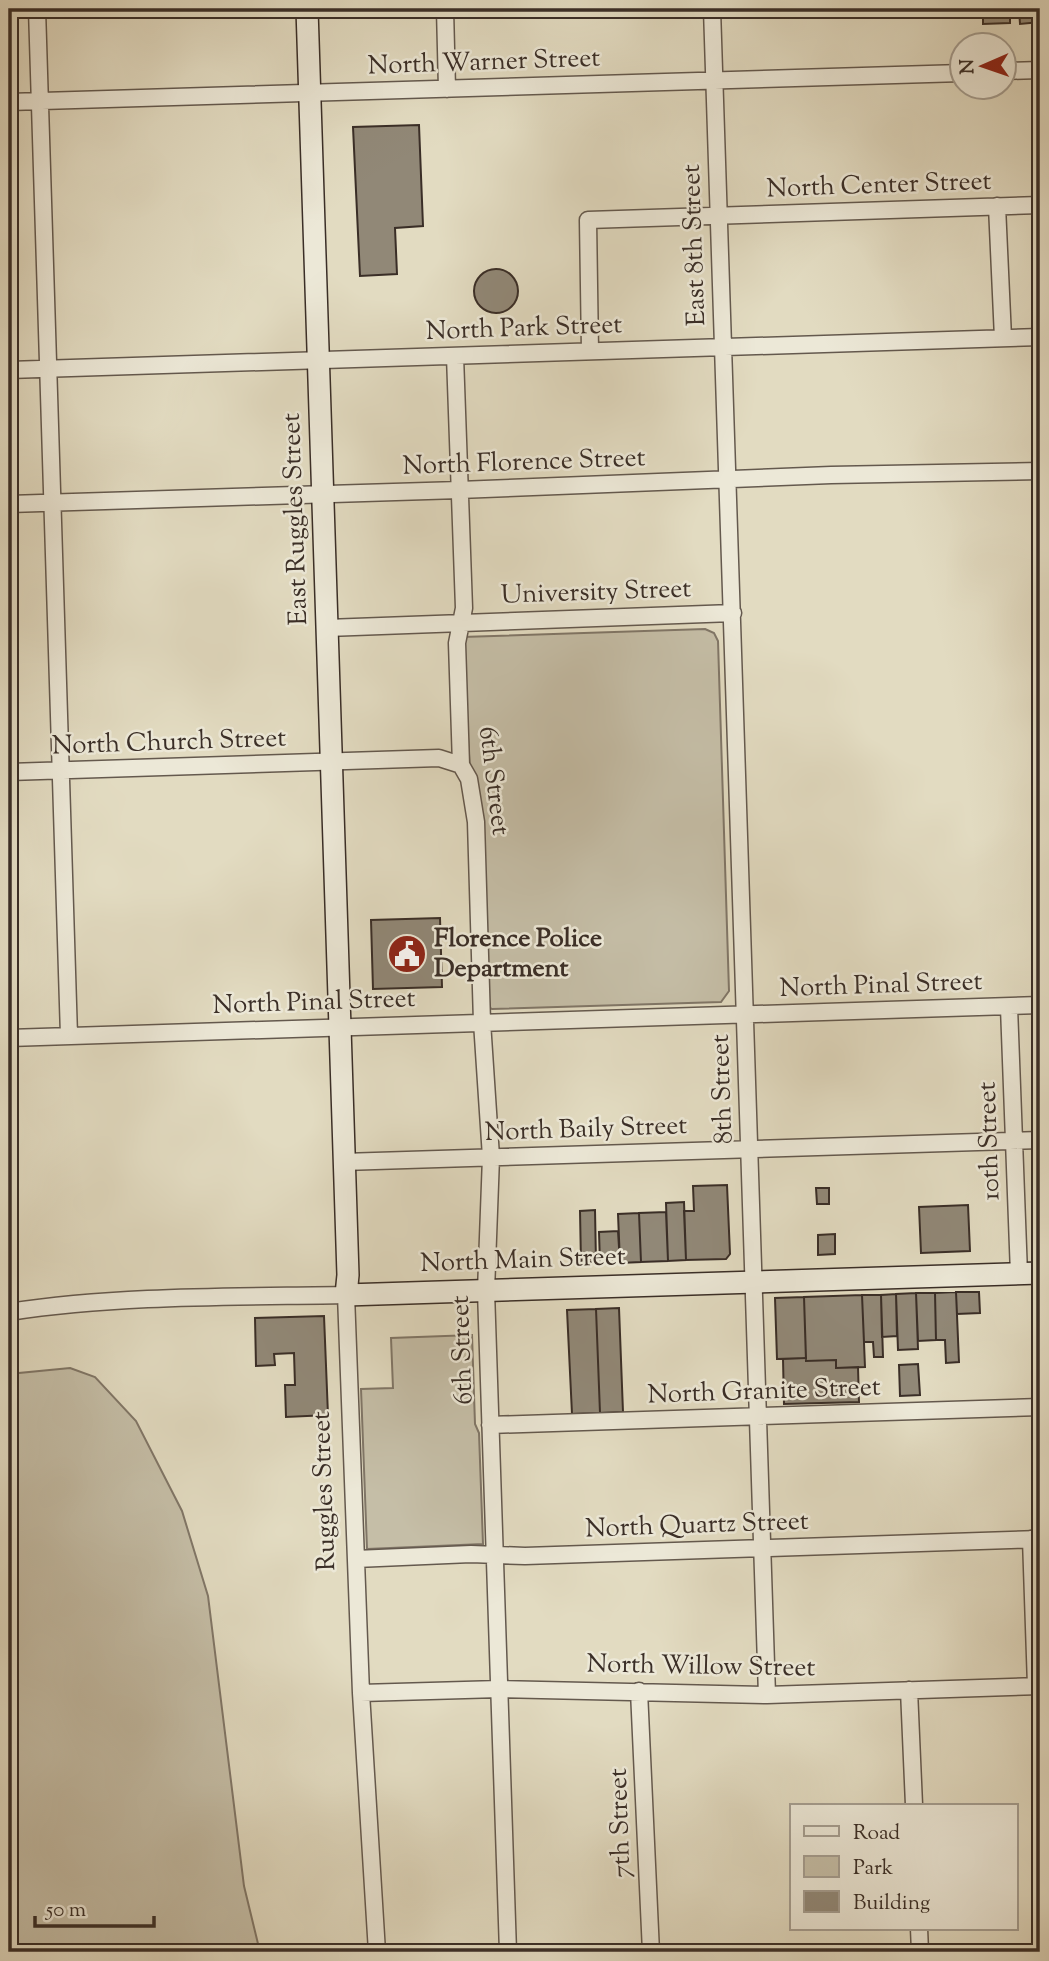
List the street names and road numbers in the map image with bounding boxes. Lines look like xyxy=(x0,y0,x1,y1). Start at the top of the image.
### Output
street label: North Warner Street xyxy=(367,40,601,86)
street label: East 8th Street xyxy=(674,163,716,327)
street label: North Center Street xyxy=(766,164,992,208)
street label: North Park Street xyxy=(425,307,623,351)
street label: East Ruggles Street xyxy=(274,412,318,626)
street label: North Florence Street xyxy=(402,440,646,486)
street label: University Street xyxy=(500,571,692,615)
street label: North Church Street xyxy=(51,720,287,766)
street label: 6th Street xyxy=(468,724,518,838)
street label: North Pinal Street xyxy=(779,964,983,1008)
street label: North Pinal Street xyxy=(212,981,416,1025)
street label: 8th Street xyxy=(703,1033,743,1145)
street label: 10th Street xyxy=(969,1081,1011,1201)
street label: North Baily Street xyxy=(484,1108,688,1152)
street label: North Main Street xyxy=(420,1239,626,1283)
street label: 6th Street xyxy=(443,1294,483,1405)
street label: North Granite Street xyxy=(647,1369,881,1415)
street label: Ruggles Street xyxy=(304,1410,346,1572)
street label: North Quartz Street xyxy=(585,1504,809,1548)
street label: North Willow Street xyxy=(586,1647,816,1687)
street label: 7th Street xyxy=(601,1767,641,1879)

